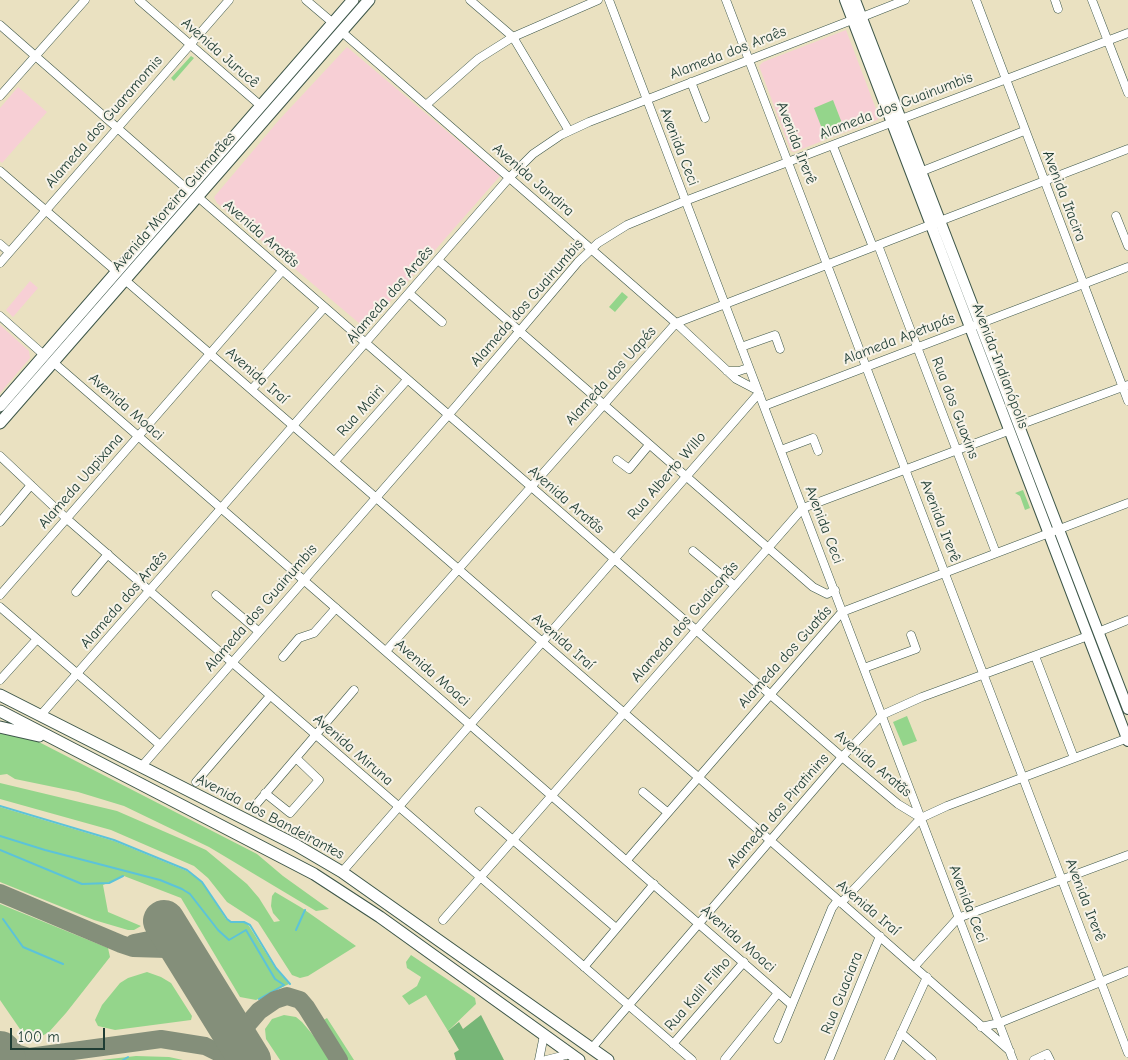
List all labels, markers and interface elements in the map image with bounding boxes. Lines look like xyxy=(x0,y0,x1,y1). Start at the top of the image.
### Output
street label: Avenida Jurucê xyxy=(177,14,263,92)
street label: Alameda dos Araês xyxy=(667,23,789,83)
street label: Alameda dos Guaramomis xyxy=(42,52,166,192)
street label: Alameda dos Guainumbis xyxy=(817,68,975,144)
street label: Avenida Irerê xyxy=(772,99,820,187)
street label: Avenida Ceci xyxy=(656,106,702,188)
street label: Avenida Moreira Guimarães xyxy=(108,129,240,275)
street label: Avenida Jandira xyxy=(489,140,577,220)
street label: Avenida Itacira xyxy=(1038,148,1090,244)
street label: Avenida Aratãs xyxy=(219,196,303,272)
street label: Alameda dos Guainumbis xyxy=(467,236,587,370)
street label: Alameda dos Araês xyxy=(343,243,437,347)
street label: Avenida Indianópolis xyxy=(968,301,1032,431)
street label: Alameda Apetupás xyxy=(840,309,958,369)
street label: Alameda dos Uapés xyxy=(562,323,660,429)
street label: Avenida Iraí xyxy=(222,344,292,408)
street label: Rua dos Guaxins xyxy=(927,355,983,461)
street label: Avenida Moaci xyxy=(85,370,167,444)
street label: Rua Mairi xyxy=(333,382,389,440)
street label: Rua Alberto Willo xyxy=(624,428,710,524)
street label: Alameda Uapixana xyxy=(35,430,127,532)
street label: Avenida Aratãs xyxy=(524,462,608,538)
street label: Avenida Irerê xyxy=(916,477,964,565)
street label: Avenida Ceci xyxy=(801,484,847,566)
street label: Alameda dos Guainumbis xyxy=(201,541,321,675)
street label: Alameda dos Araês xyxy=(77,548,171,652)
street label: Alameda dos Guaicanãs xyxy=(628,558,742,686)
street label: Alameda dos Guatás xyxy=(734,602,836,712)
street label: Avenida Iraí xyxy=(528,610,598,674)
street label: Avenida Moaci xyxy=(391,636,473,710)
street label: Avenida Miruna xyxy=(309,710,397,790)
street label: Avenida Aratãs xyxy=(831,727,915,801)
street label: Alameda dos Piratinins xyxy=(723,750,833,872)
street label: Avenida dos Bandeirantes xyxy=(193,770,347,864)
street label: Avenida Irerê xyxy=(1061,856,1109,944)
street label: Avenida Ceci xyxy=(945,863,991,945)
street label: Avenida Iraí xyxy=(833,876,903,940)
street label: Avenida Moaci xyxy=(697,902,779,976)
street label: Rua Guaciara xyxy=(817,949,867,1037)
street label: Rua Kalil Filho xyxy=(661,953,735,1035)
scale bar xyxy=(12,1018,108,1050)
text: 100 m xyxy=(18,1028,60,1046)

